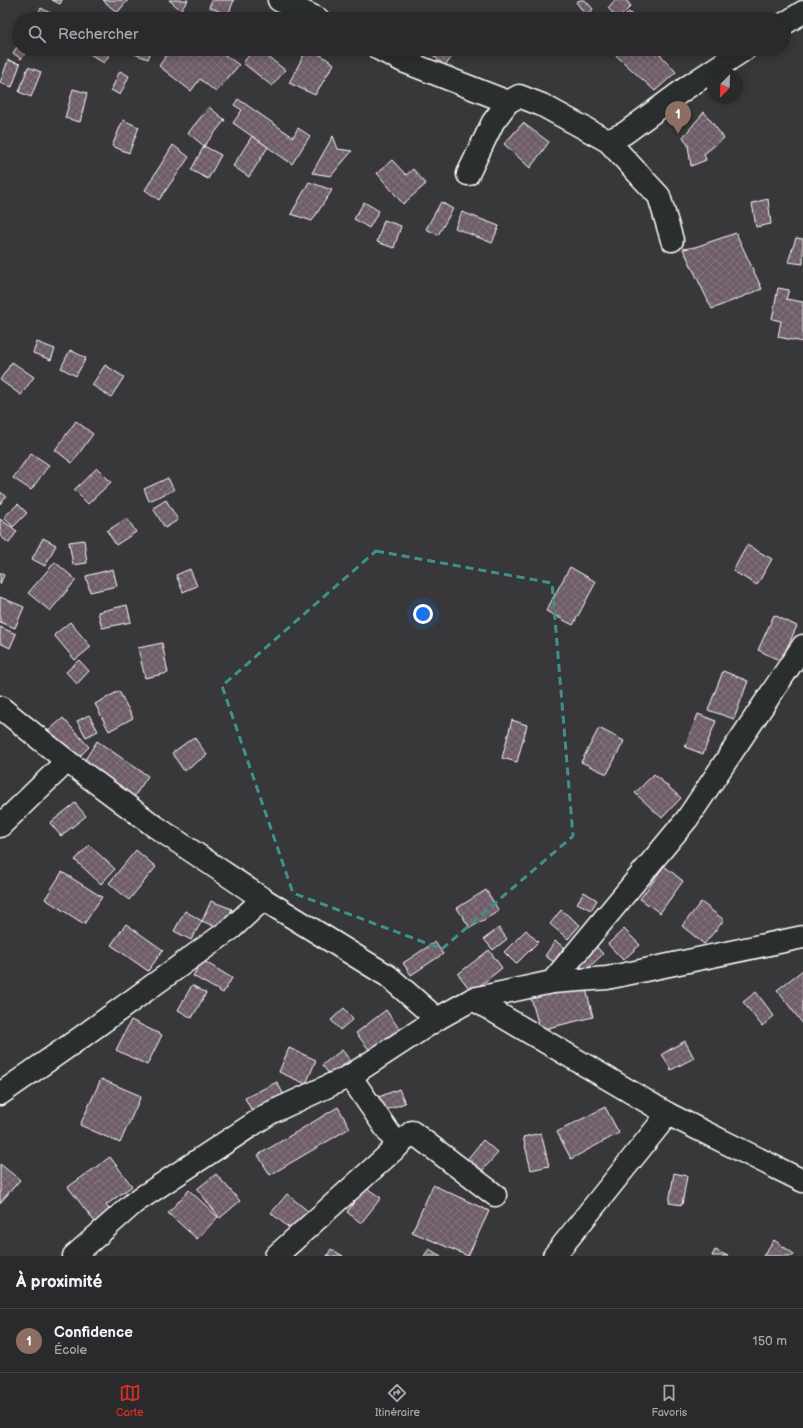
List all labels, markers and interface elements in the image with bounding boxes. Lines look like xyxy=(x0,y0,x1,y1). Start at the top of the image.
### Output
search box xyxy=(12,12,791,56)
icon: search xyxy=(26,23,48,45)
text: Rechercher xyxy=(58,25,138,44)
north arrow xyxy=(707,68,743,104)
pin: 1 xyxy=(665,101,691,134)
your location xyxy=(413,604,433,624)
text: À proximité xyxy=(16,1272,102,1292)
text: Confidence xyxy=(54,1323,133,1342)
text: 1 xyxy=(26,1333,32,1349)
text: 150 m xyxy=(753,1333,787,1349)
text: École xyxy=(54,1342,87,1358)
tab: Carte xyxy=(116,1382,143,1419)
tab: Itinéraire xyxy=(375,1382,420,1419)
tab: Favoris xyxy=(651,1382,687,1419)

